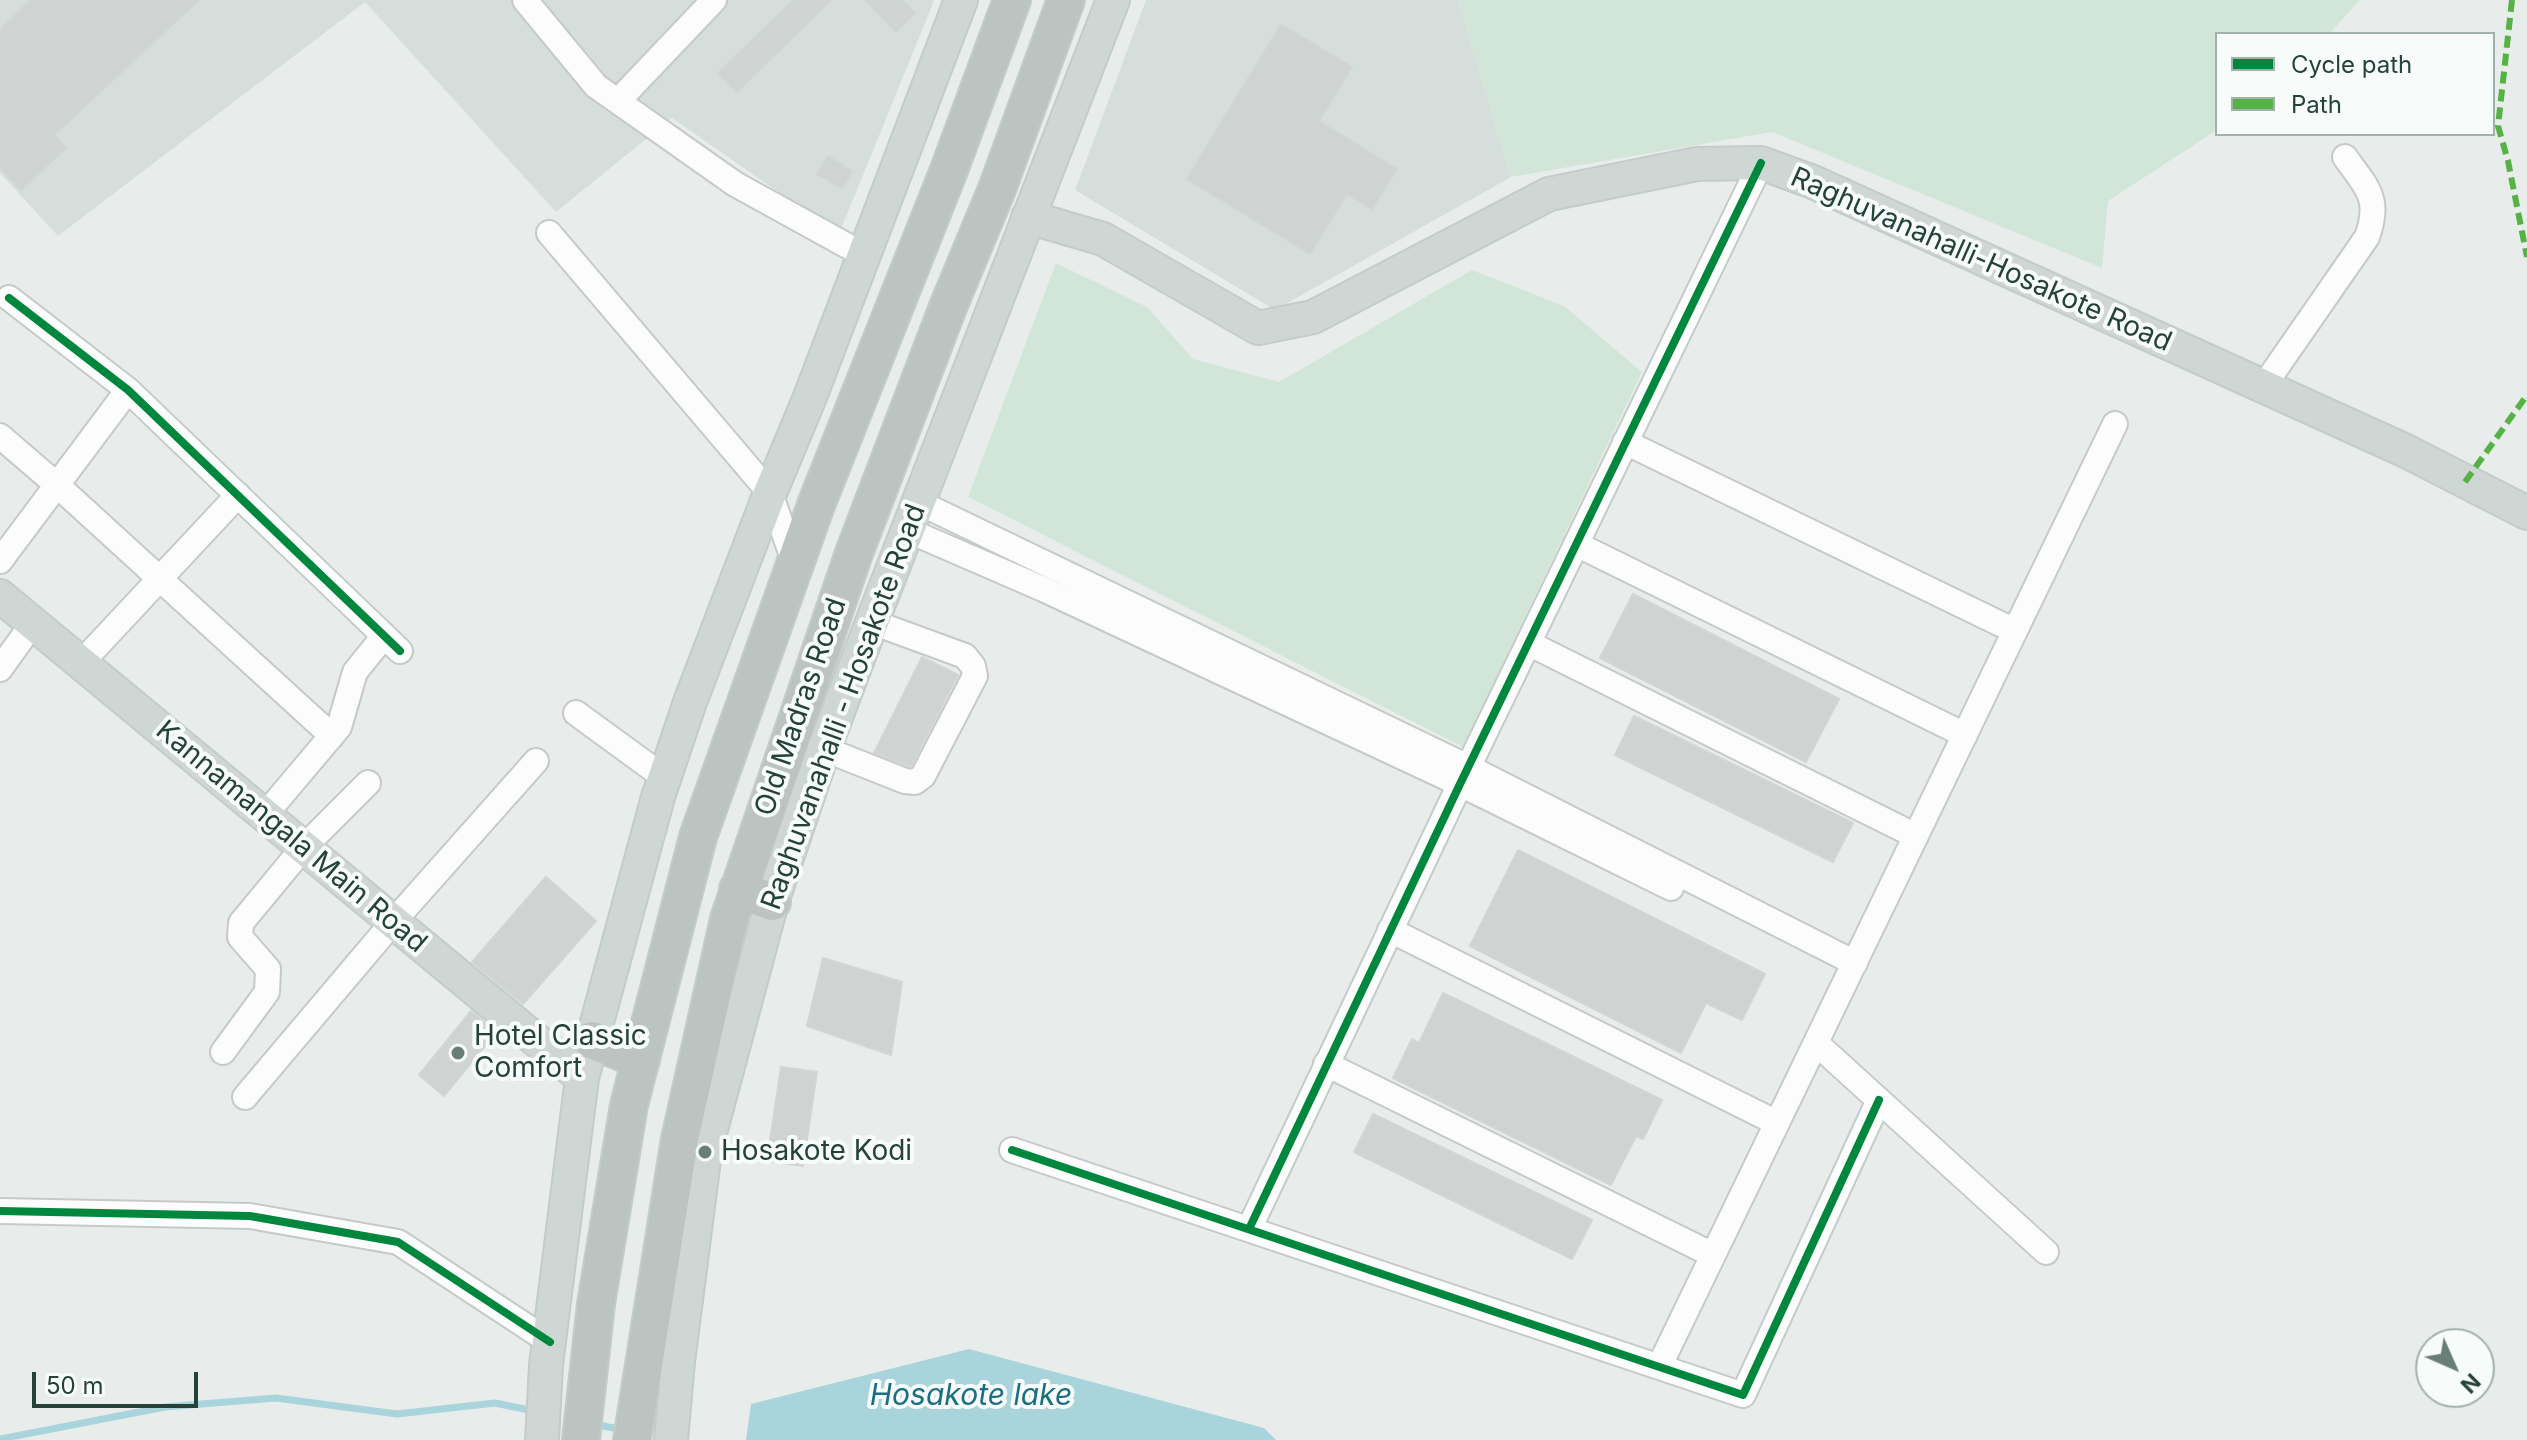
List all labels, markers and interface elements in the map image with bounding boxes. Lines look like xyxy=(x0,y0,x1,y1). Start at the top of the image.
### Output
legend xyxy=(2215,32,2495,136)
text: Cycle path xyxy=(2291,50,2412,79)
text: Path xyxy=(2291,90,2342,119)
street label: Raghuvanahalli-Hosakote Road xyxy=(1785,161,2177,359)
street label: Raghuvanahalli - Hosakote Road xyxy=(755,500,933,914)
street label: Old Madras Road xyxy=(748,594,854,820)
street label: Kannamangala Main Road xyxy=(149,714,433,960)
place label: Hotel Classic Comfort xyxy=(474,1020,647,1086)
marker: Hotel Classic Comfort xyxy=(449,1044,467,1062)
place label: Hosakote Kodi xyxy=(721,1135,912,1169)
marker: Hosakote Kodi xyxy=(696,1143,714,1161)
north arrow xyxy=(2415,1328,2495,1408)
scale bar xyxy=(36,1356,202,1406)
text: N xyxy=(2455,1368,2486,1399)
text: 50 m xyxy=(46,1371,104,1400)
water label: Hosakote lake xyxy=(870,1378,1072,1414)

